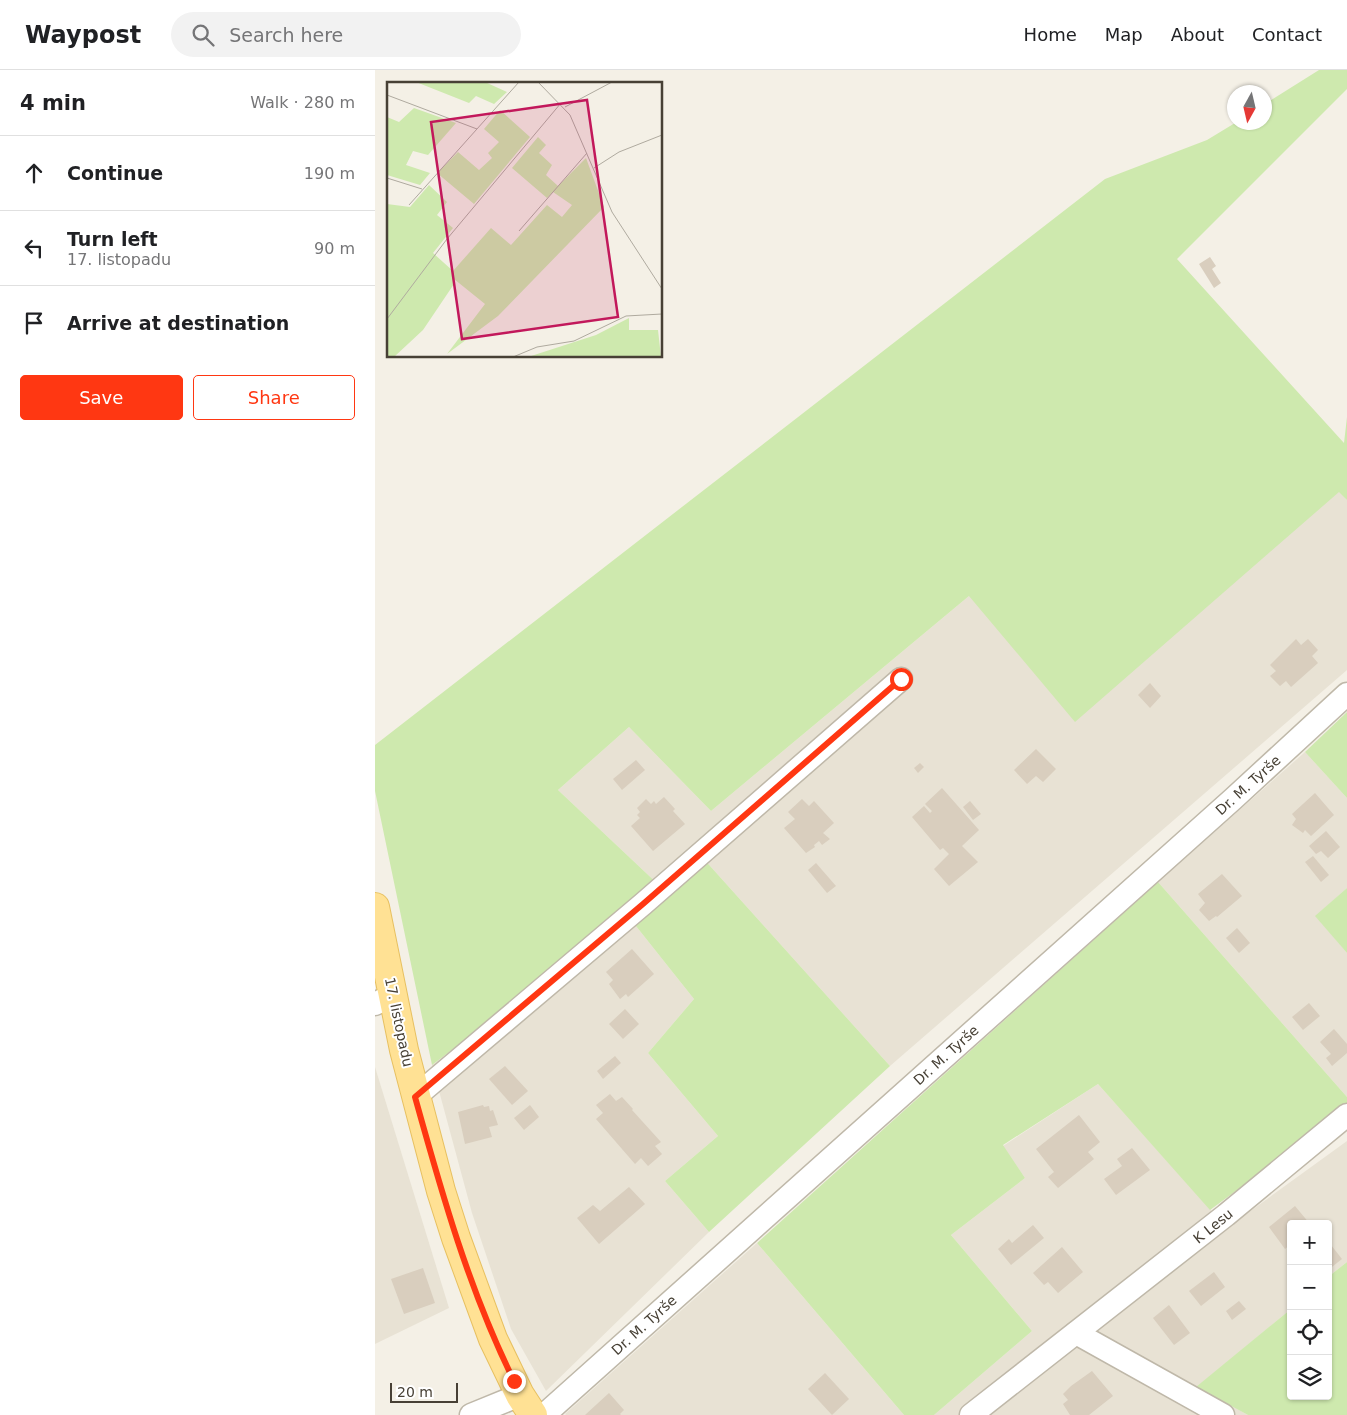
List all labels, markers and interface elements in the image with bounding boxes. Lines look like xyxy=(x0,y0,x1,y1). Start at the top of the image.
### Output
search box xyxy=(171,12,521,57)
text: Waypost xyxy=(25,21,141,49)
icon: search xyxy=(189,21,217,49)
text: Search here xyxy=(229,24,343,46)
text: Home xyxy=(1024,24,1077,45)
text: Map xyxy=(1105,24,1143,45)
text: About xyxy=(1171,24,1224,45)
text: Contact xyxy=(1252,24,1322,45)
inset map xyxy=(387,82,663,358)
north arrow xyxy=(1227,85,1272,130)
text: 4 min xyxy=(20,91,86,115)
text: Walk · 280 m xyxy=(250,93,355,112)
icon: ahead xyxy=(20,159,48,187)
text: Continue xyxy=(67,162,163,184)
text: 190 m xyxy=(304,164,355,183)
text: Turn left xyxy=(67,228,158,250)
icon: left xyxy=(20,234,48,262)
text: 90 m xyxy=(314,239,355,258)
text: 17. listopadu xyxy=(67,250,171,269)
icon: arrive xyxy=(20,309,48,337)
text: Arrive at destination xyxy=(67,312,289,334)
button: Save xyxy=(20,375,183,420)
button: Share xyxy=(193,375,355,420)
route start xyxy=(890,668,913,691)
street label: Dr. M. Tyrše xyxy=(1212,752,1284,818)
street label: 17. listopadu xyxy=(382,976,416,1068)
street label: Dr. M. Tyrše xyxy=(910,1022,982,1088)
street label: K Lesu xyxy=(1190,1205,1236,1247)
map controls xyxy=(1287,1220,1332,1400)
button: + xyxy=(1287,1220,1332,1265)
button: − xyxy=(1287,1265,1332,1310)
street label: Dr. M. Tyrše xyxy=(608,1292,680,1358)
button: locate xyxy=(1287,1310,1332,1355)
button: layers xyxy=(1287,1355,1332,1400)
route end xyxy=(503,1370,526,1393)
scale bar xyxy=(390,1380,457,1403)
text: 20 m xyxy=(397,1384,433,1400)

